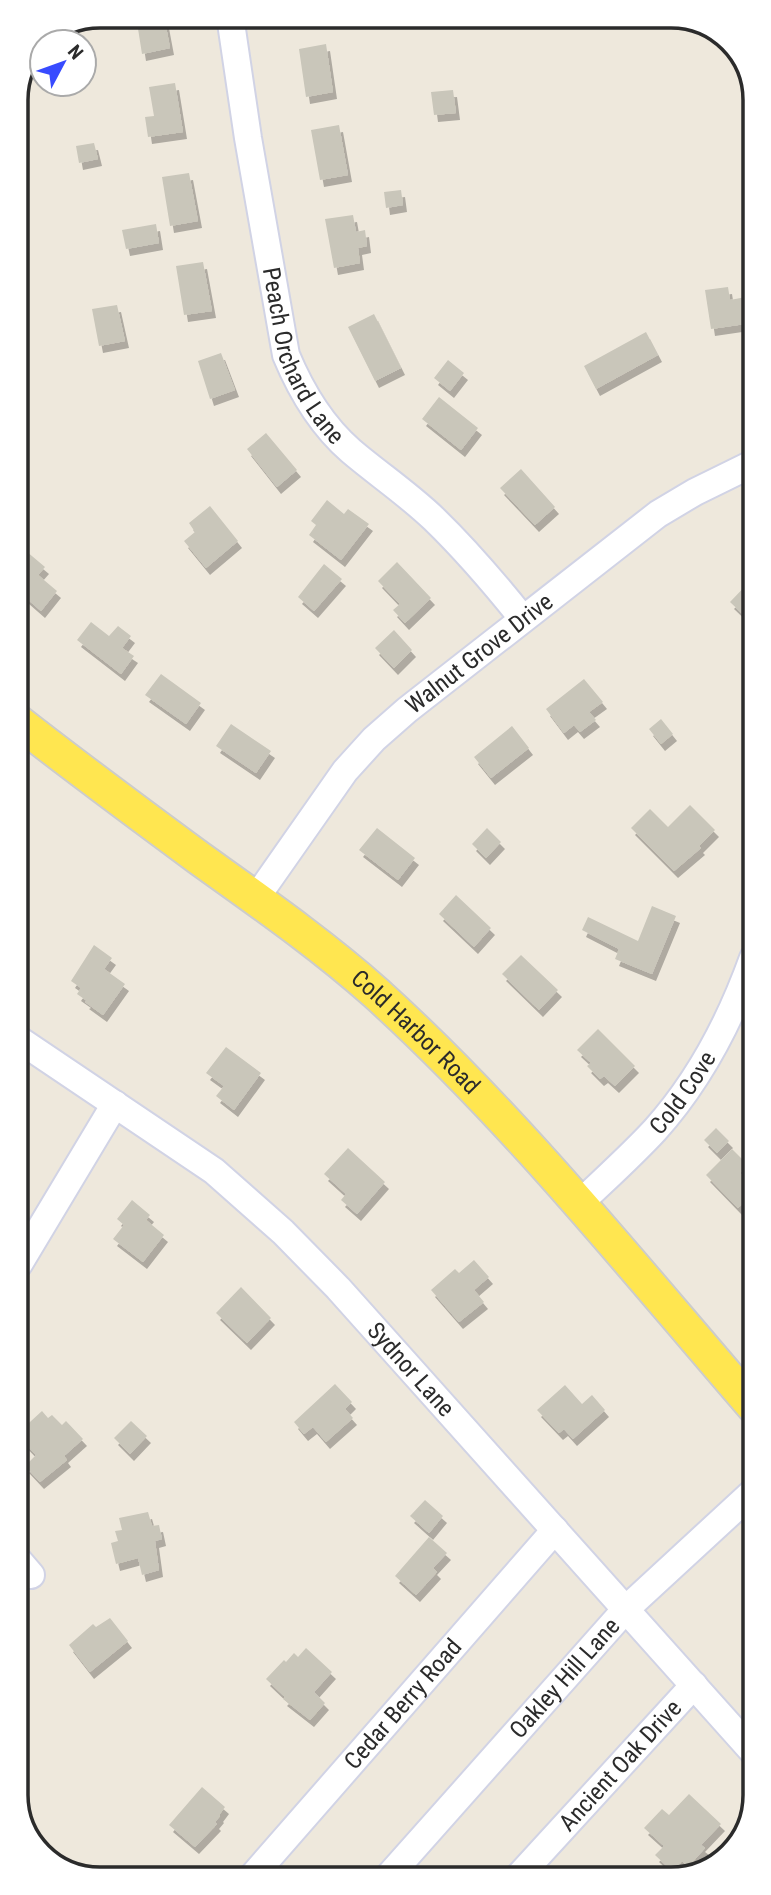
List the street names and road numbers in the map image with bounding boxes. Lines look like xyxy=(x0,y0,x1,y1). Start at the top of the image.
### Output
street label: Peach Orchard Lane xyxy=(257,265,350,450)
street label: Walnut Grove Drive xyxy=(400,587,558,720)
street label: Cold Harbor Road xyxy=(346,964,486,1100)
street label: Cold Cove xyxy=(644,1046,722,1140)
street label: Sydnor Lane xyxy=(361,1317,460,1422)
street label: Oakley Hill Lane xyxy=(504,1612,625,1744)
street label: Cedar Berry Road xyxy=(338,1633,467,1775)
street label: Ancient Oak Drive xyxy=(553,1694,687,1837)

